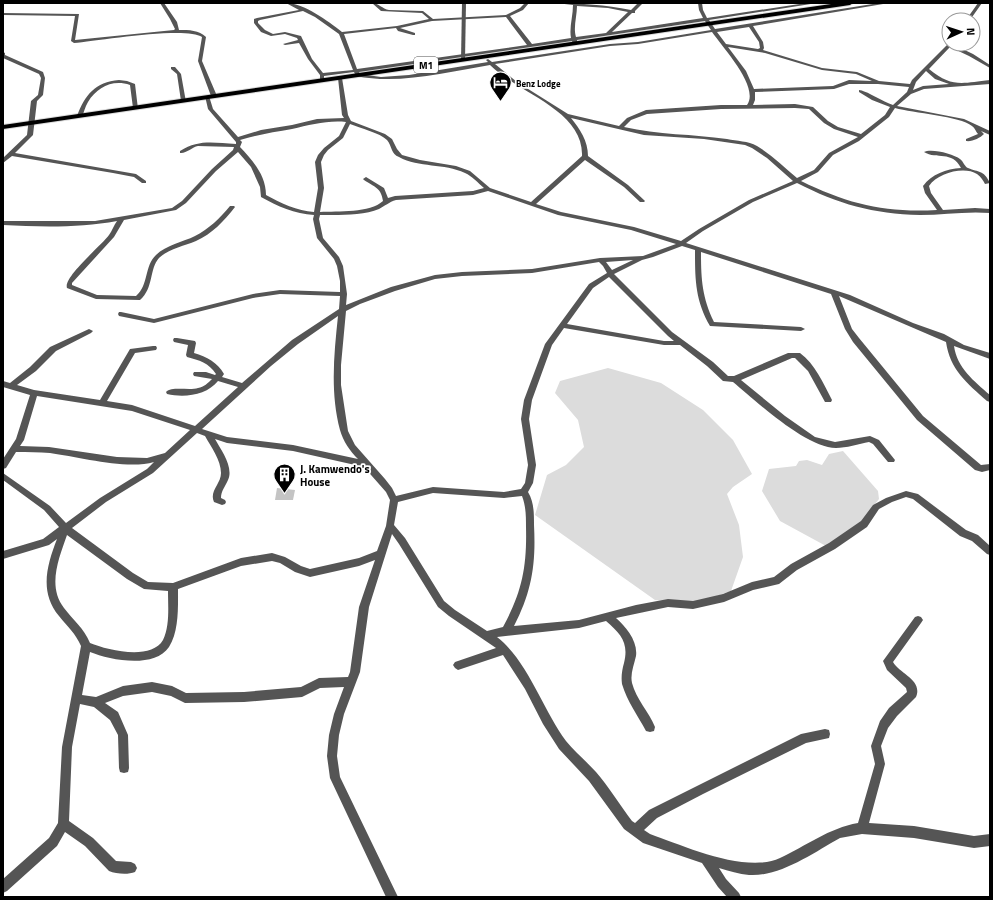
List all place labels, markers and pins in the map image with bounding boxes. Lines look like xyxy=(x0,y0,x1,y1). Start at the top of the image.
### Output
hotel icon: Benz Lodge xyxy=(487,70,513,103)
place label: Benz Lodge xyxy=(516,77,561,90)
place label: J. Kamwendo's House xyxy=(300,461,370,490)
building icon: J. Kamwendo's House xyxy=(272,462,298,495)

